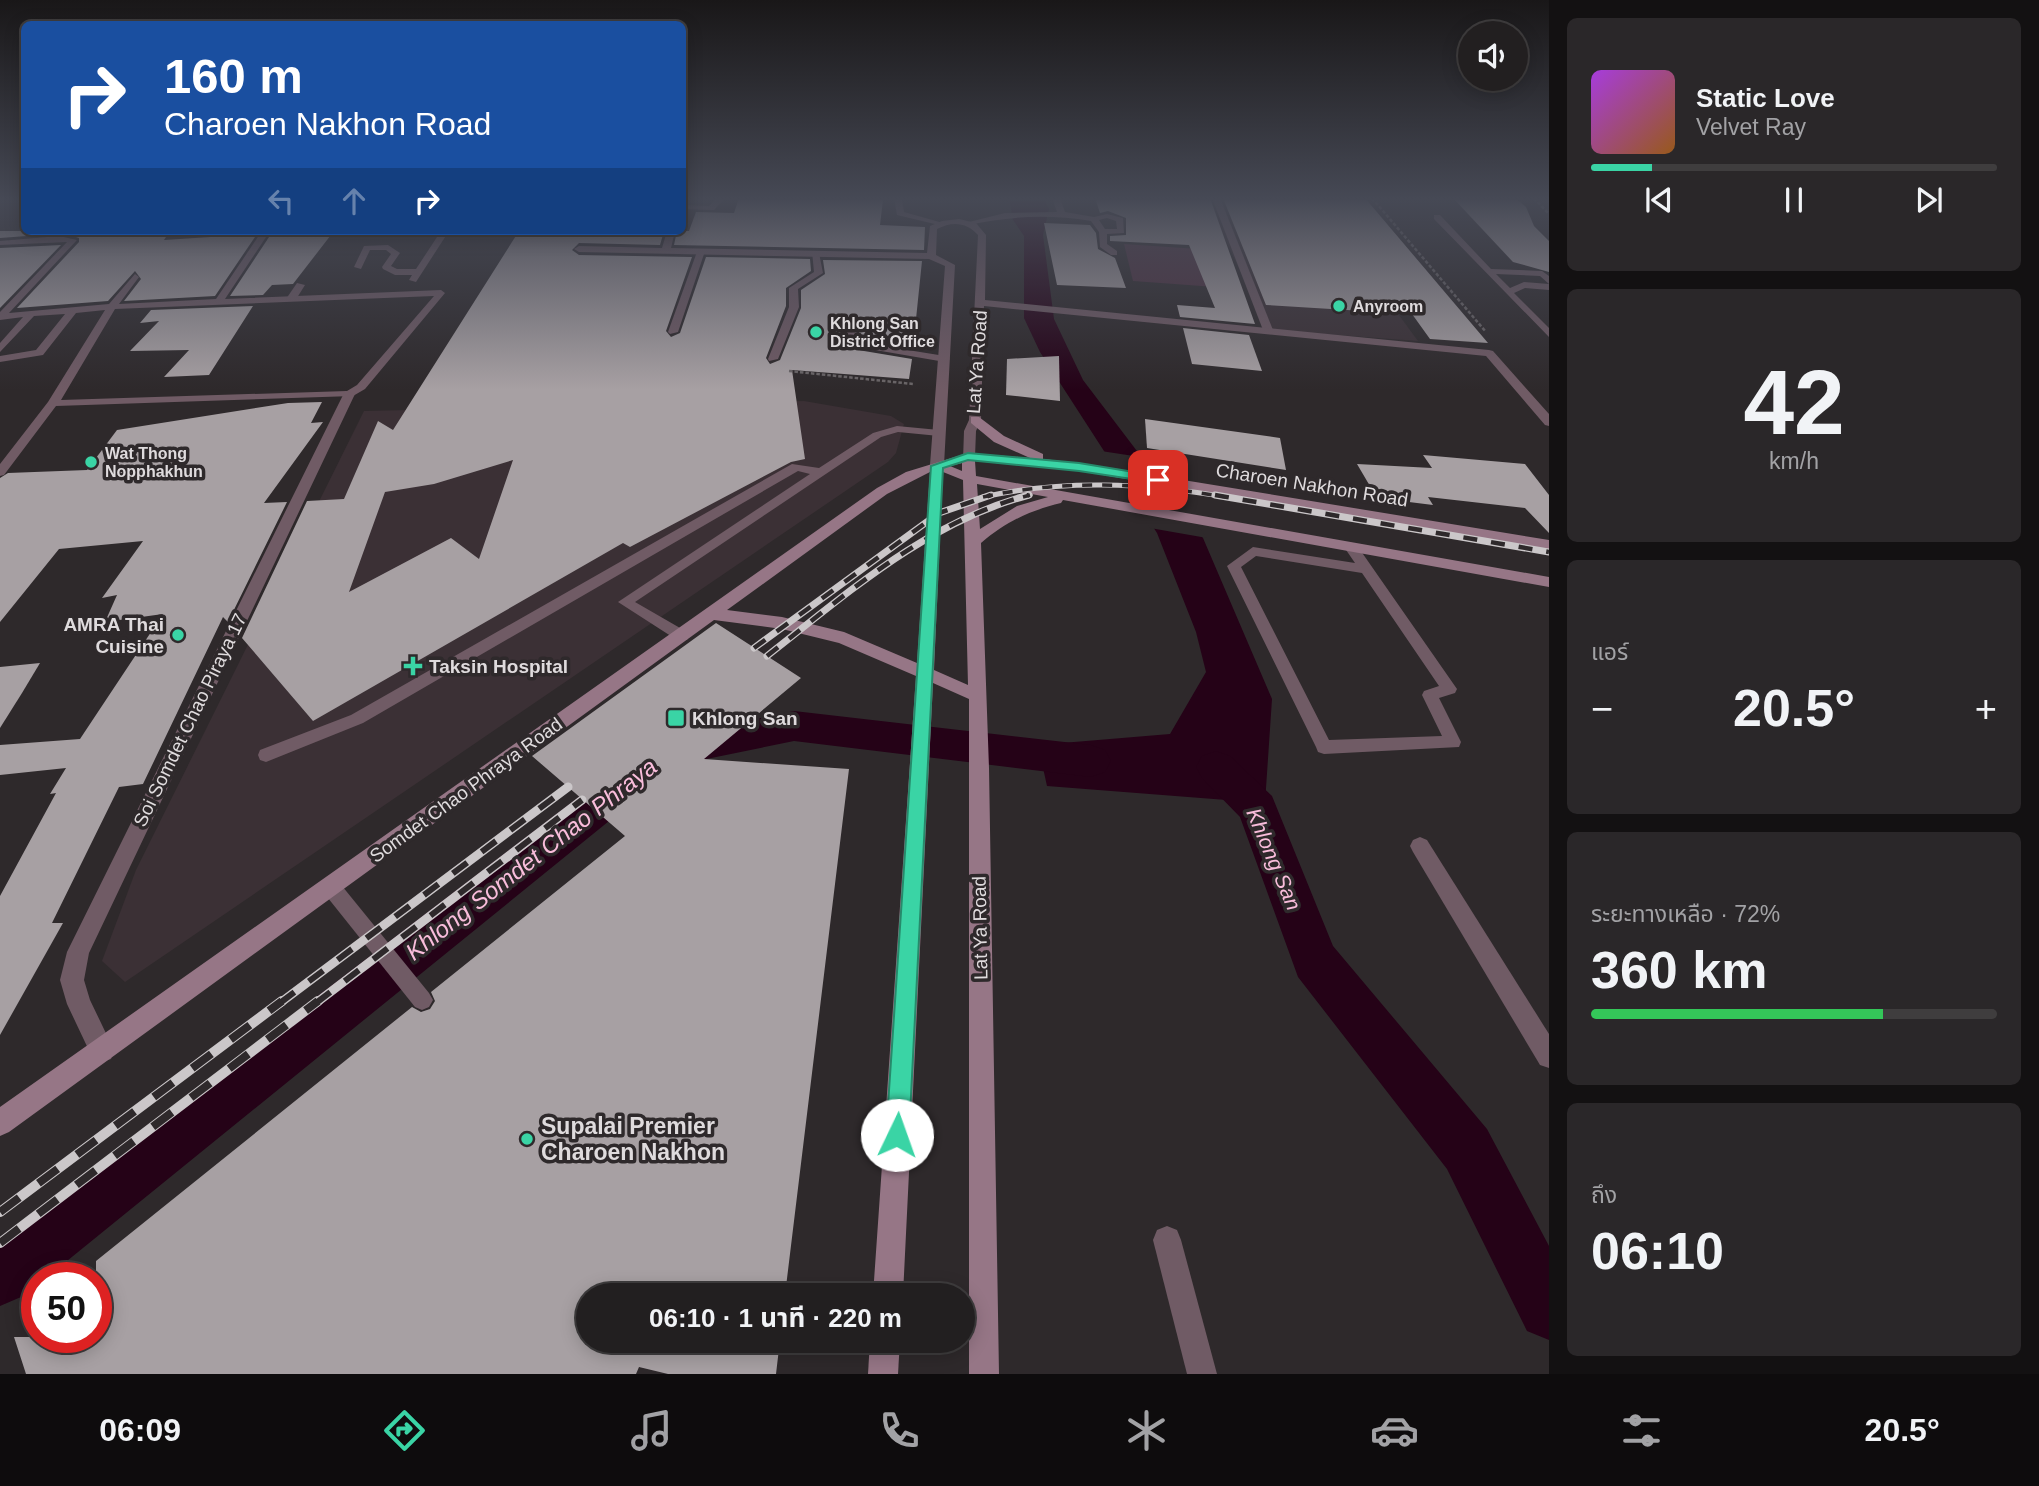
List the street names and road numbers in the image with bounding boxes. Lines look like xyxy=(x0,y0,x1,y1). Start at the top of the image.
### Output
street label: Lat Ya Road xyxy=(963,309,991,415)
street label: Charoen Nakhon Road xyxy=(1214,459,1410,511)
street label: Soi Somdet Chao Piraya 17 xyxy=(129,610,251,830)
street label: Somdet Chao Phraya Road xyxy=(366,713,566,867)
street label: Lat Ya Road xyxy=(969,876,991,980)

